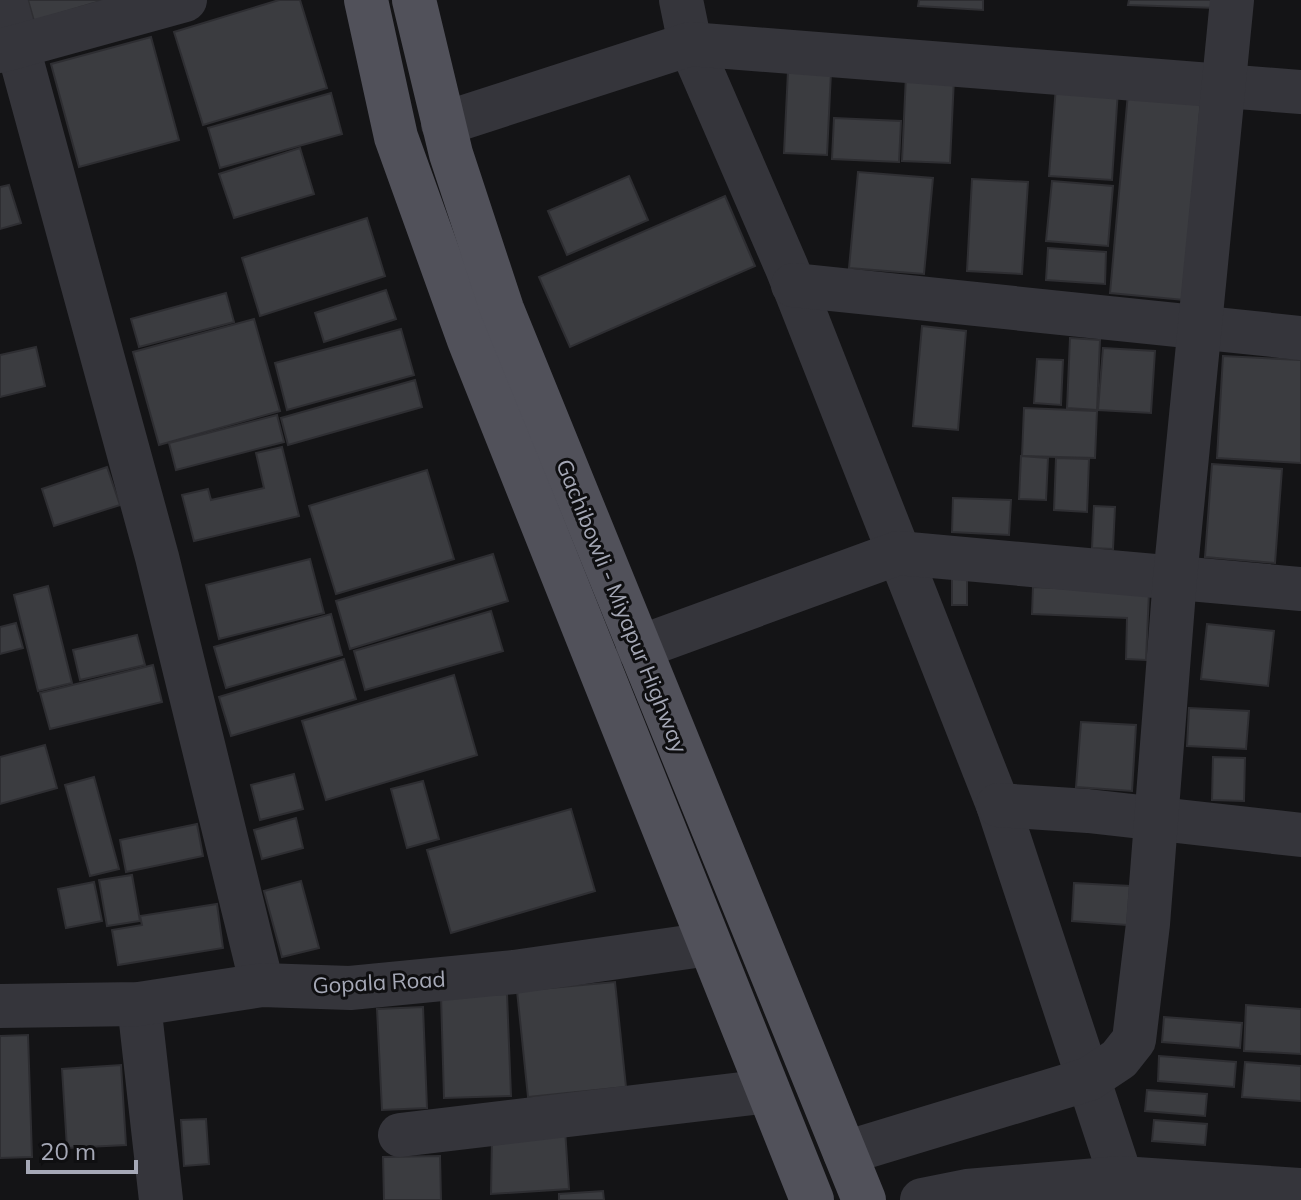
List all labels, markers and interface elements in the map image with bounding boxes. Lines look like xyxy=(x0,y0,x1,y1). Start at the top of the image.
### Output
street label: Gachibowli - Miyapur Highway xyxy=(550,455,694,757)
street label: Gopala Road xyxy=(312,965,446,999)
scale bar xyxy=(28,1124,136,1174)
text: 20 m xyxy=(40,1136,96,1166)

